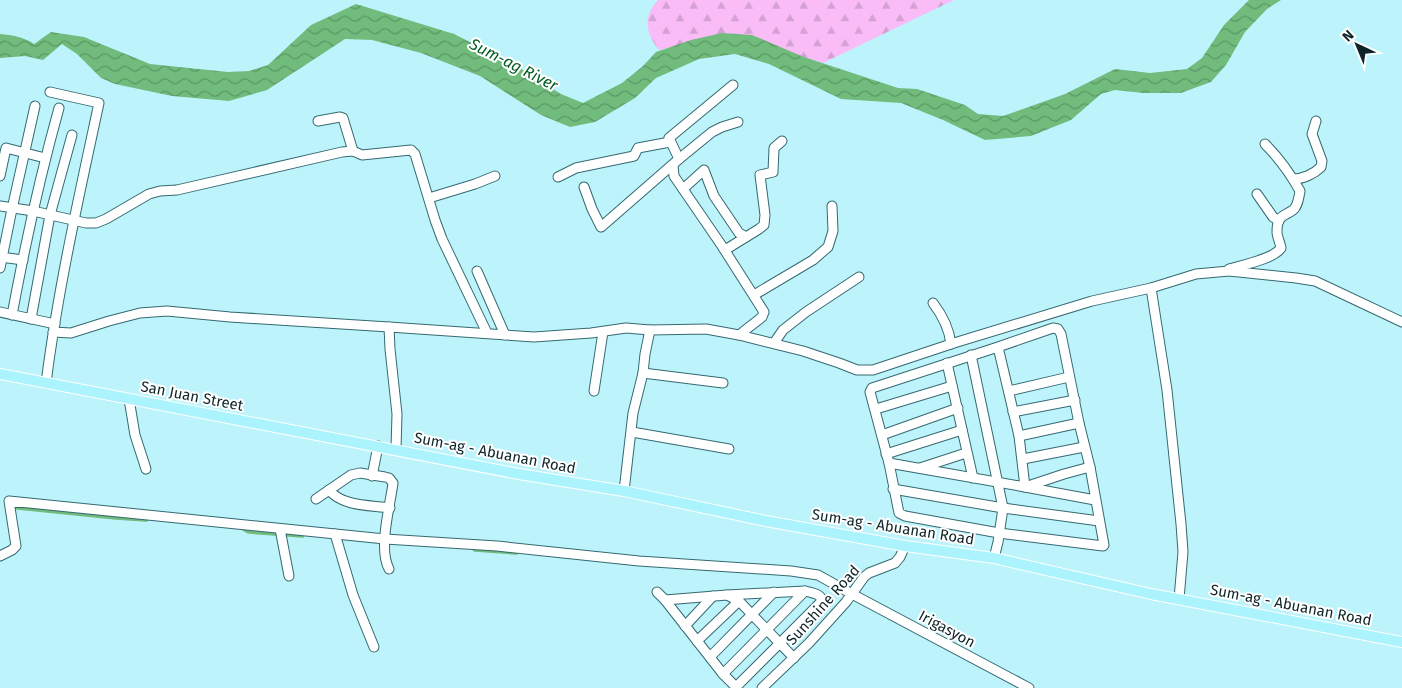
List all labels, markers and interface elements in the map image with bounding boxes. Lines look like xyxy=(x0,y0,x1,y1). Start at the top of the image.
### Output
north arrow xyxy=(1332,20,1382,70)
text: N xyxy=(1339,27,1358,45)
water label: Sum-ag River xyxy=(466,34,562,95)
street label: San Juan Street xyxy=(139,377,245,415)
street label: Sum-ag - Abuanan Road xyxy=(413,429,577,477)
street label: Sum-ag - Abuanan Road xyxy=(811,505,975,549)
street label: Sunshine Road xyxy=(782,561,864,649)
street label: Sum-ag - Abuanan Road xyxy=(1209,581,1373,629)
street label: Irigasyon xyxy=(916,607,978,651)

